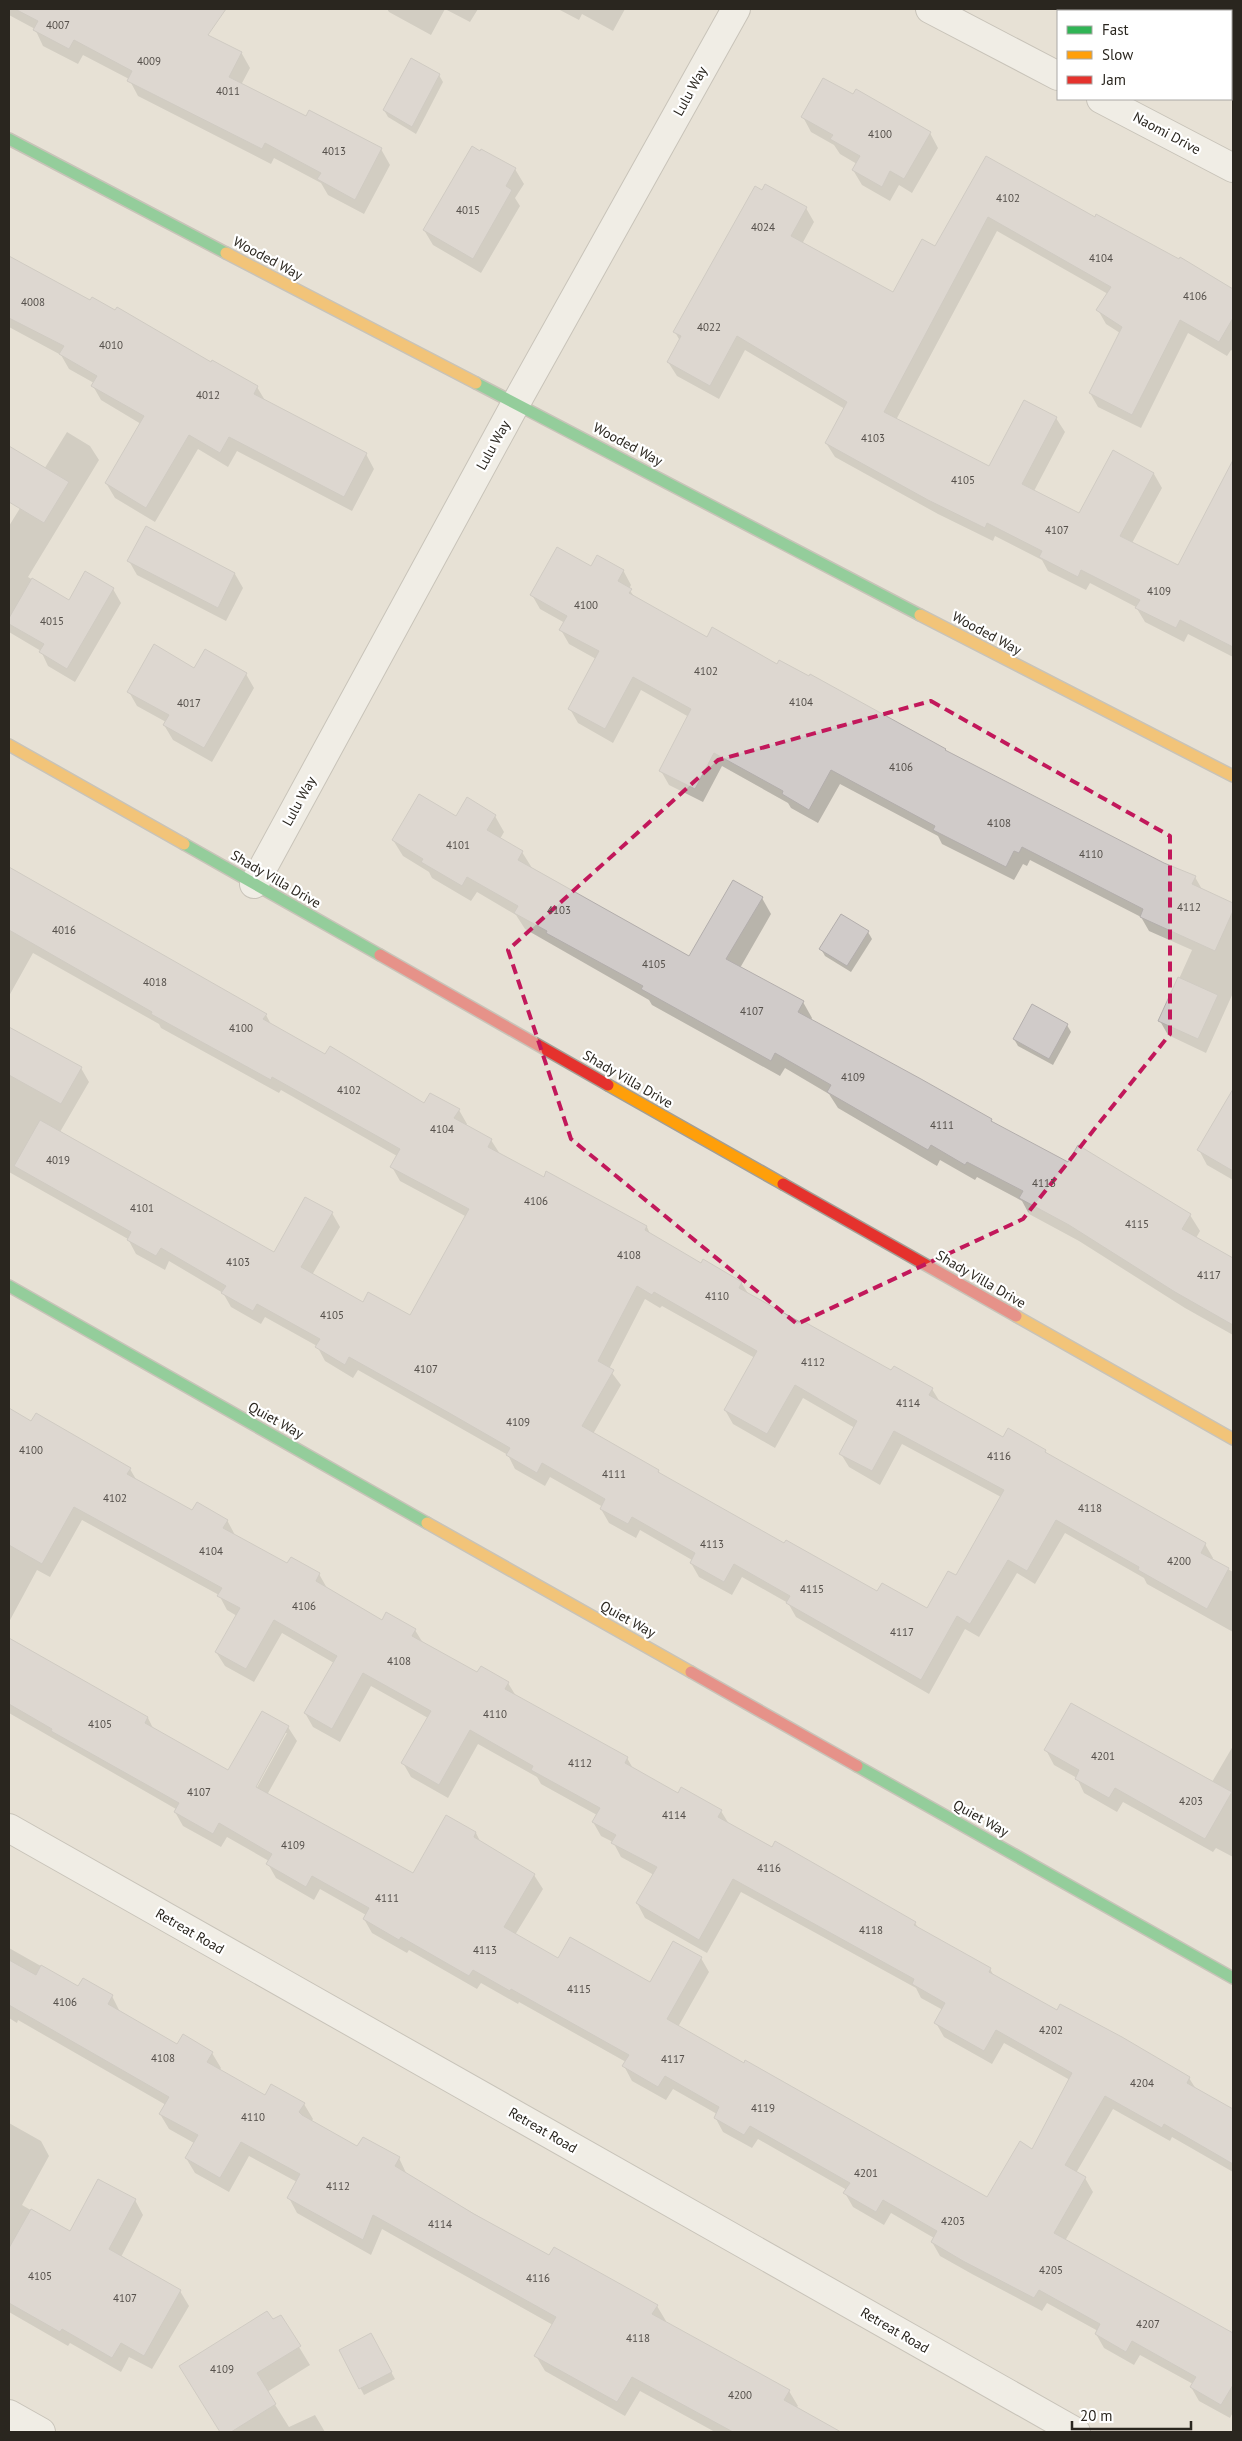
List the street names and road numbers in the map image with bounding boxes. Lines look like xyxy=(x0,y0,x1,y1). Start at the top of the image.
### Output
street label: Lulu Way xyxy=(669,63,711,119)
street label: Naomi Drive xyxy=(1130,108,1204,158)
street label: Wooded Way xyxy=(230,232,306,284)
street label: Lulu Way xyxy=(472,417,514,473)
street label: Wooded Way xyxy=(590,418,666,470)
street label: Wooded Way xyxy=(949,607,1025,659)
street label: Lulu Way xyxy=(278,773,320,829)
street label: Shady Villa Drive xyxy=(228,846,324,912)
street label: Shady Villa Drive xyxy=(580,1046,676,1112)
street label: Shady Villa Drive xyxy=(933,1246,1029,1312)
street label: Quiet Way xyxy=(245,1397,307,1443)
street label: Quiet Way xyxy=(597,1596,659,1642)
street label: Quiet Way xyxy=(950,1795,1012,1841)
street label: Retreat Road xyxy=(152,1904,228,1958)
street label: Retreat Road xyxy=(505,2103,581,2157)
street label: Retreat Road xyxy=(857,2303,933,2357)

